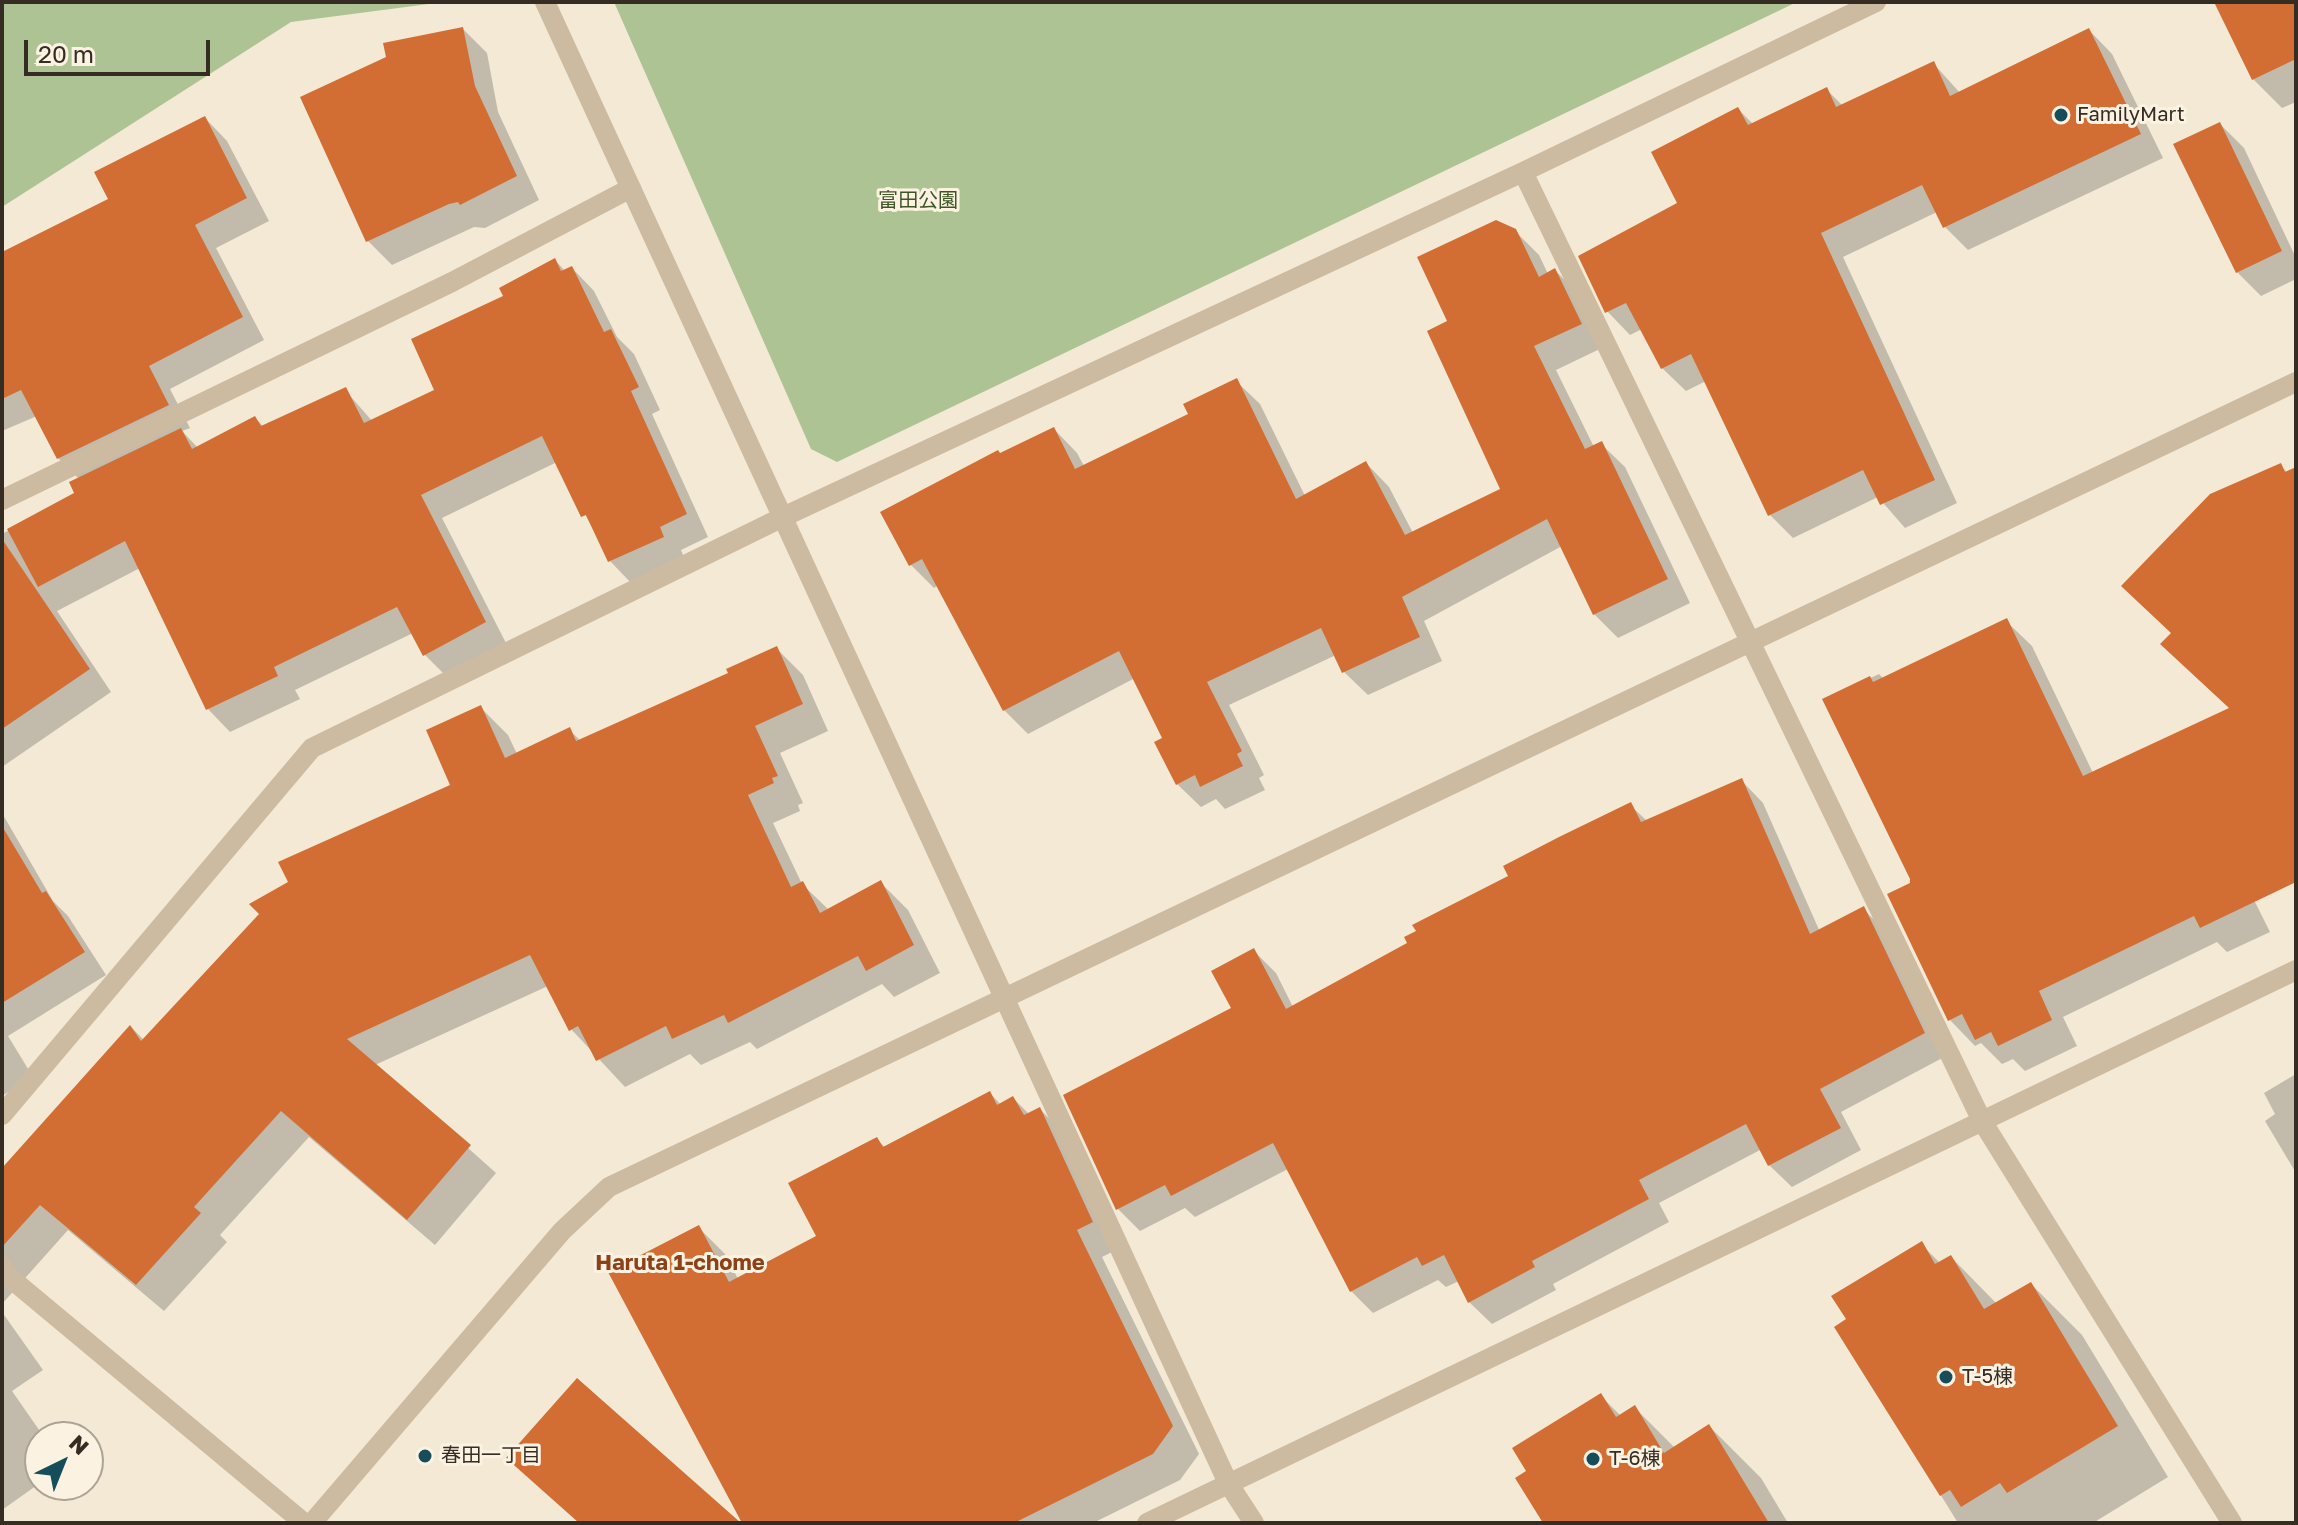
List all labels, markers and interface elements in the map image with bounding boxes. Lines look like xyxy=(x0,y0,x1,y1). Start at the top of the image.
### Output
scale bar xyxy=(28,24,214,74)
text: 20 m xyxy=(38,39,94,68)
place label: FamilyMart xyxy=(2077,103,2185,127)
marker: FamilyMart xyxy=(2052,106,2070,124)
park label: 富田公園 xyxy=(878,189,958,213)
district label: Haruta 1-chome xyxy=(595,1250,765,1276)
place label: T-5棟 xyxy=(1962,1365,2013,1389)
marker: T-5棟 xyxy=(1937,1368,1955,1386)
north arrow xyxy=(24,1421,104,1501)
text: N xyxy=(64,1429,95,1460)
place label: 春田一丁目 xyxy=(441,1444,541,1468)
marker: 春田一丁目 xyxy=(416,1447,434,1465)
place label: T-6棟 xyxy=(1609,1447,1660,1471)
marker: T-6棟 xyxy=(1584,1450,1602,1468)

